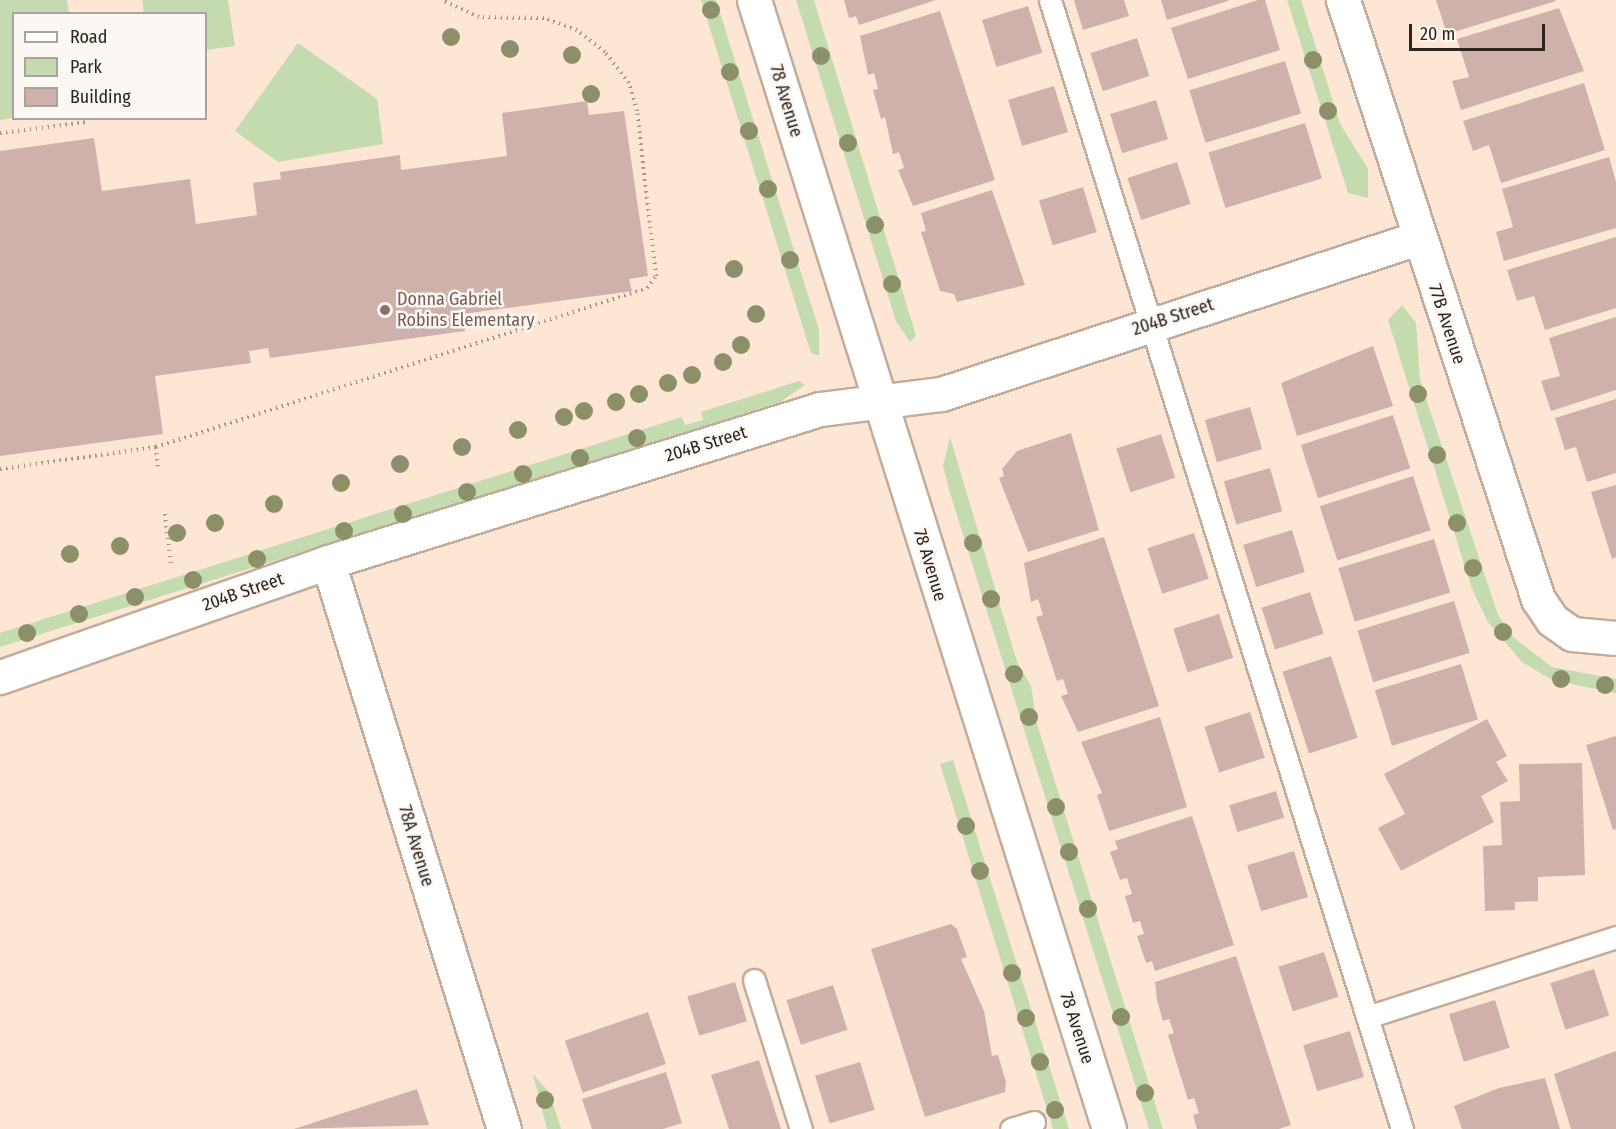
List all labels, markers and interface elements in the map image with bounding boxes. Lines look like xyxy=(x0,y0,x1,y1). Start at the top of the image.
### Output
legend xyxy=(12,12,207,120)
scale bar xyxy=(1412,12,1548,50)
text: 20 m xyxy=(1420,23,1455,45)
text: Road xyxy=(70,26,107,48)
text: Park xyxy=(70,56,102,78)
street label: 78 Avenue xyxy=(765,62,807,140)
text: Building xyxy=(70,86,131,108)
street label: 77B Avenue xyxy=(1424,281,1470,367)
place label: Donna Gabriel Robins Elementary xyxy=(397,289,535,332)
street label: 204B Street xyxy=(1130,294,1216,340)
marker: Donna Gabriel Robins Elementary xyxy=(378,303,392,317)
street label: 204B Street xyxy=(663,421,749,467)
street label: 78 Avenue xyxy=(909,526,951,604)
street label: 204B Street xyxy=(200,568,286,616)
street label: 78A Avenue xyxy=(393,803,439,889)
street label: 78 Avenue xyxy=(1055,989,1099,1067)

